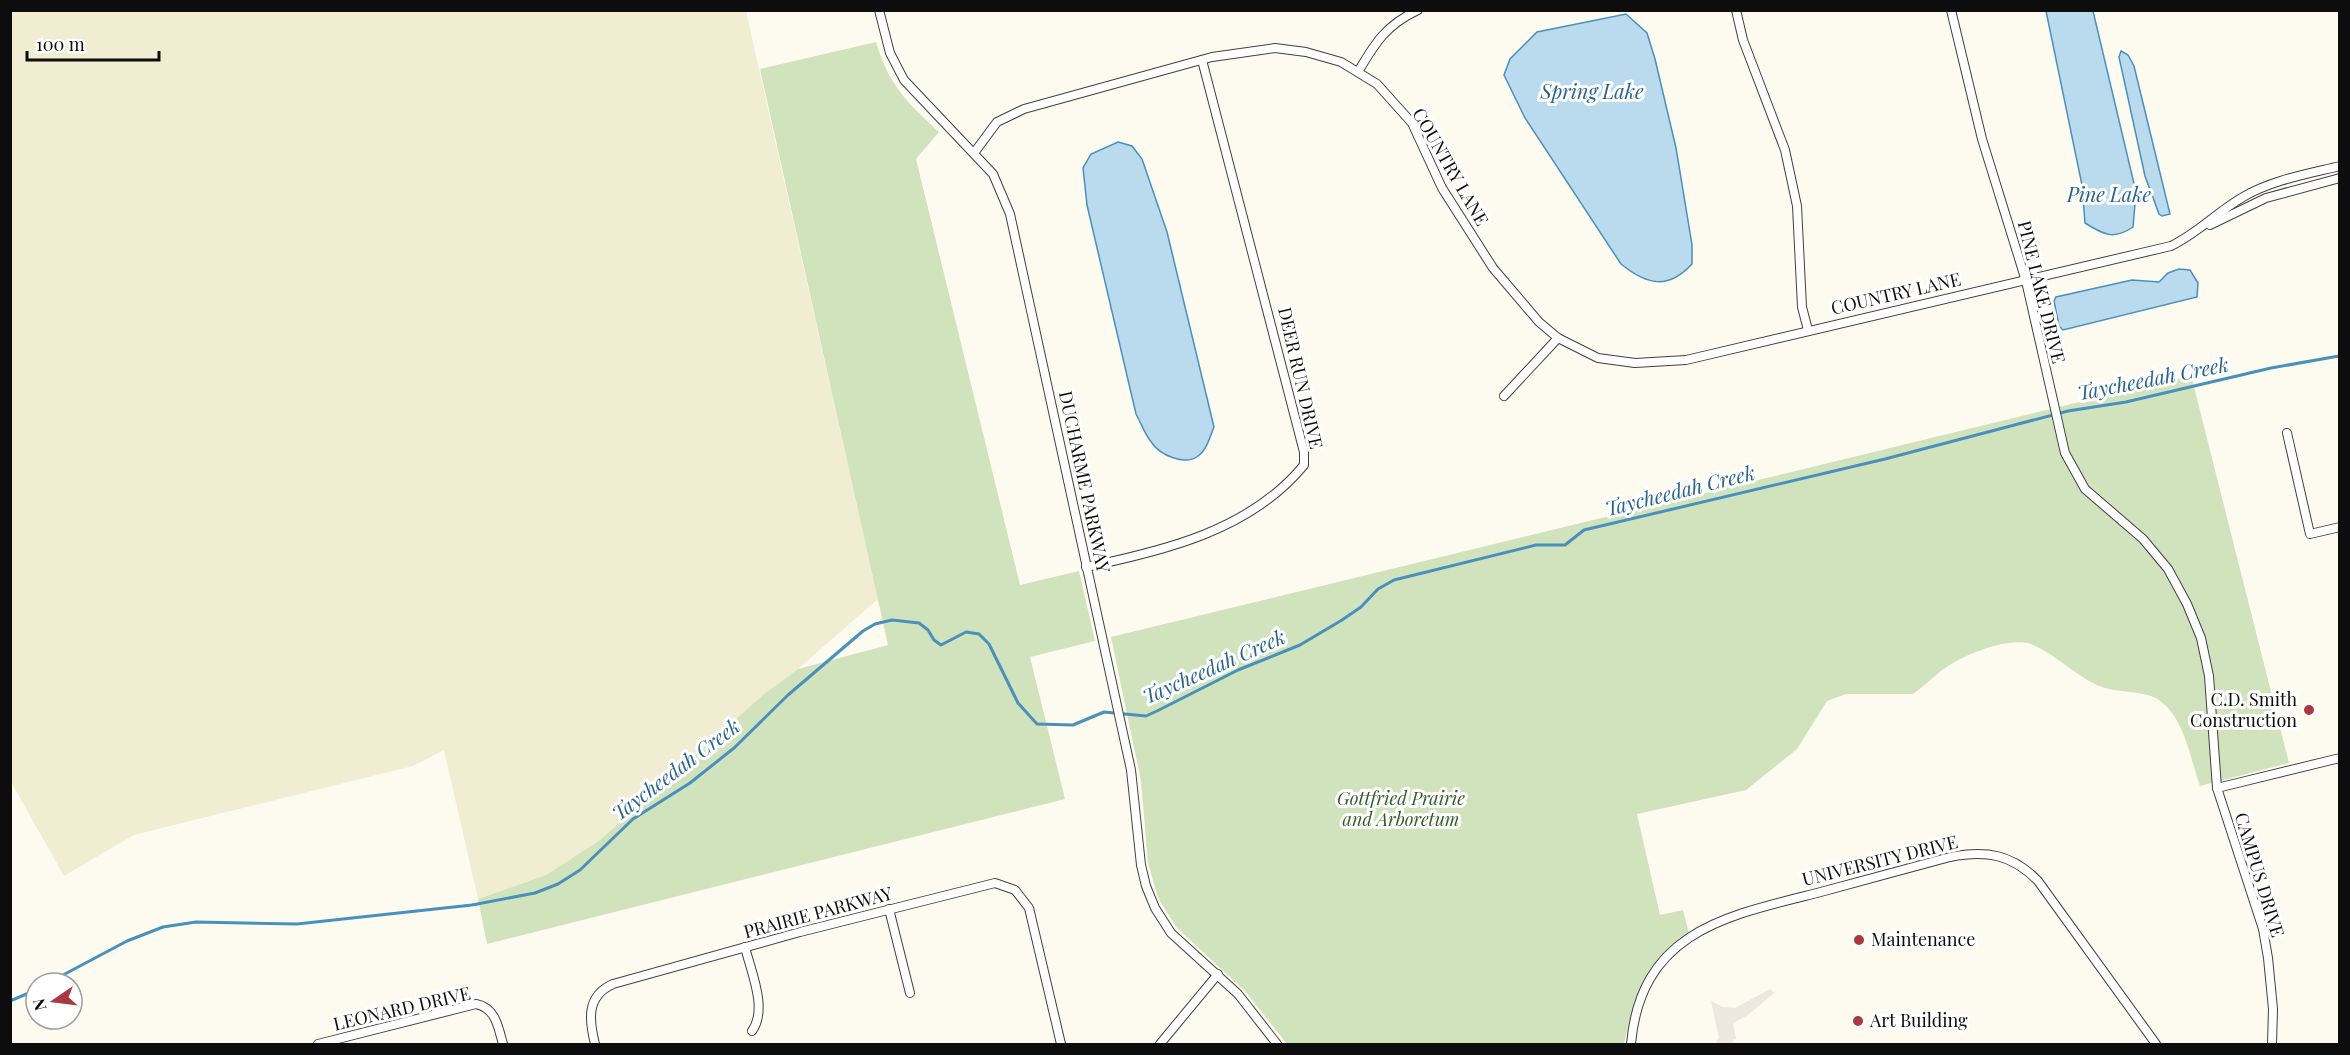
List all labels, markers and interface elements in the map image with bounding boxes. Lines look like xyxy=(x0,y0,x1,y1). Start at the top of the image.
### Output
scale bar xyxy=(27,24,159,62)
text: 100 m xyxy=(36,32,85,56)
water label: Spring Lake xyxy=(1539,77,1644,104)
street label: COUNTRY LANE xyxy=(1407,103,1494,230)
water label: Pine Lake xyxy=(2066,180,2151,207)
street label: PINE LAKE DRIVE xyxy=(2013,218,2071,366)
street label: COUNTRY LANE xyxy=(1829,266,1963,320)
street label: DEER RUN DRIVE xyxy=(1273,305,1329,451)
water label: Taycheedah Creek xyxy=(2075,350,2231,405)
street label: DUCHARME PARKWAY xyxy=(1054,389,1116,575)
water label: Taycheedah Creek xyxy=(1602,458,1757,521)
water label: Taycheedah Creek xyxy=(1138,622,1289,709)
place label: C.D. Smith Construction xyxy=(2190,687,2297,732)
marker: C.D. Smith Construction xyxy=(2302,703,2316,717)
water label: Taycheedah Creek xyxy=(606,712,744,826)
park label: Gottfried Prairie and Arboretum xyxy=(1337,786,1465,831)
street label: CAMPUS DRIVE xyxy=(2230,810,2290,940)
street label: UNIVERSITY DRIVE xyxy=(1799,829,1960,891)
street label: PRAIRIE PARKWAY xyxy=(741,881,895,943)
place label: Maintenance xyxy=(1871,927,1975,951)
marker: Maintenance xyxy=(1852,933,1866,947)
north arrow xyxy=(24,971,84,1031)
street label: LEONARD DRIVE xyxy=(331,981,473,1036)
text: N xyxy=(27,996,51,1013)
place label: Art Building xyxy=(1869,1008,1968,1032)
marker: Art Building xyxy=(1851,1014,1865,1028)

